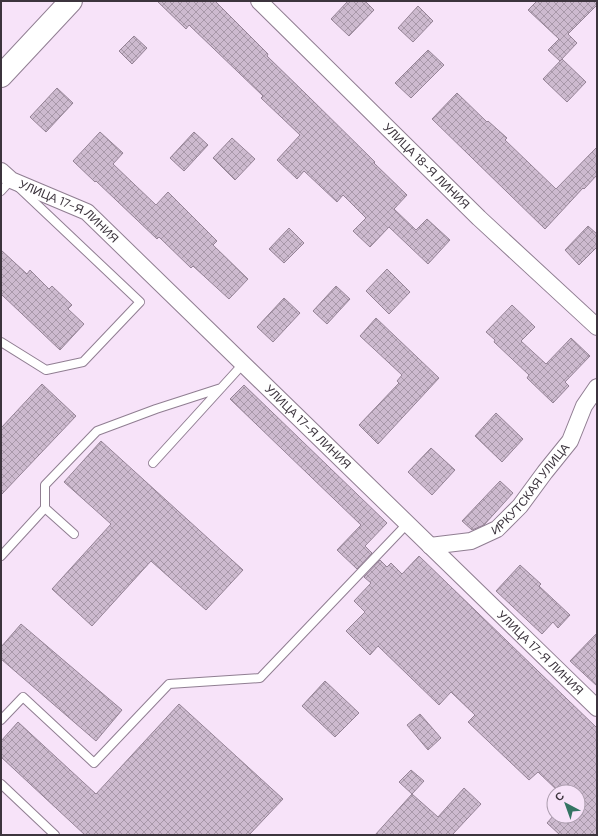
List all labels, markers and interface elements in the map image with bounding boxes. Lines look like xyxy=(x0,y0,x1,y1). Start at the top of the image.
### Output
street label: УЛИЦА 18-Я ЛИНИЯ xyxy=(379,120,473,212)
street label: УЛИЦА 17-Я ЛИНИЯ xyxy=(16,176,122,247)
street label: УЛИЦА 17-Я ЛИНИЯ xyxy=(261,381,354,472)
street label: ИРКУТСКАЯ УЛИЦА xyxy=(489,440,573,539)
street label: УЛИЦА 17-Я ЛИНИЯ xyxy=(494,607,587,698)
north arrow xyxy=(546,784,586,824)
text: С xyxy=(552,789,567,804)

